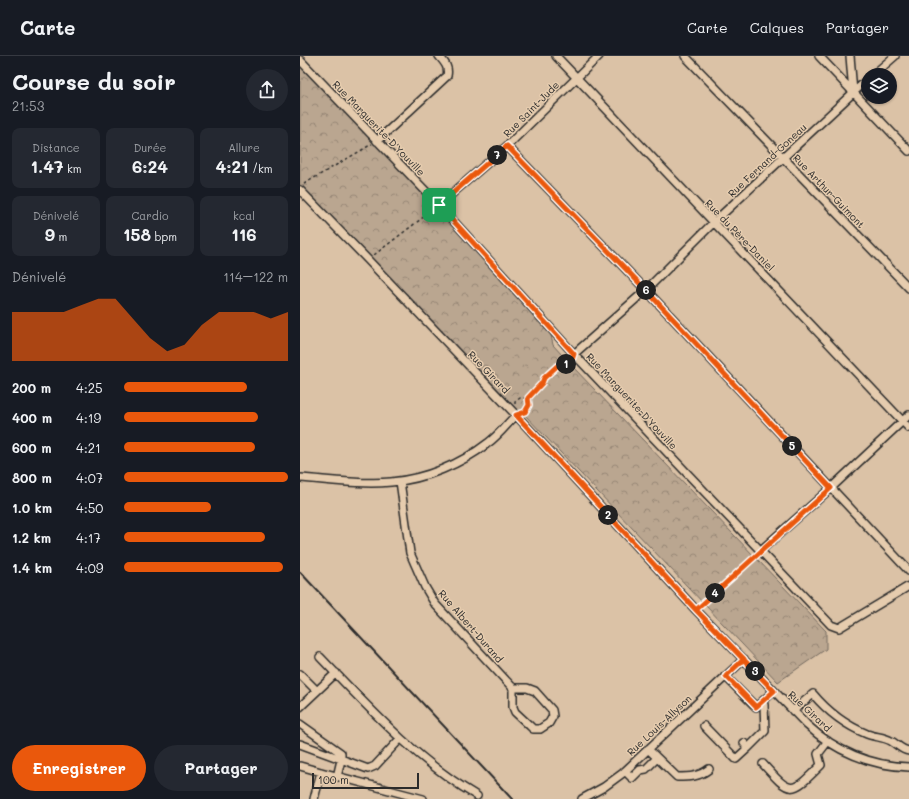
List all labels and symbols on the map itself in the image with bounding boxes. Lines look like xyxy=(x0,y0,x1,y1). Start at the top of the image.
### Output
street label: Rue Marguerite-D'Youville xyxy=(330,77,428,179)
street label: Rue Saint-Jude xyxy=(500,78,562,140)
street label: Rue Fernand-Goneau xyxy=(725,120,809,200)
pin: 7 xyxy=(487,145,507,165)
street label: Rue Arthur-Guimont xyxy=(790,151,868,231)
pin xyxy=(422,188,456,222)
street label: Rue du Père-Daniel xyxy=(702,196,778,274)
pin: 6 xyxy=(636,280,656,300)
street label: Rue Girard xyxy=(465,348,513,396)
street label: Rue Marguerite-D'Youville xyxy=(583,350,681,452)
pin: 1 xyxy=(556,354,576,374)
pin: 5 xyxy=(782,436,802,456)
pin: 2 xyxy=(598,505,618,525)
pin: 4 xyxy=(705,583,725,603)
street label: Rue Albert-Durand xyxy=(435,587,507,665)
pin: 3 xyxy=(745,661,765,681)
street label: Rue Girard xyxy=(785,687,835,735)
street label: Rue Louis-Allyson xyxy=(624,691,694,759)
scale bar xyxy=(312,771,419,790)

